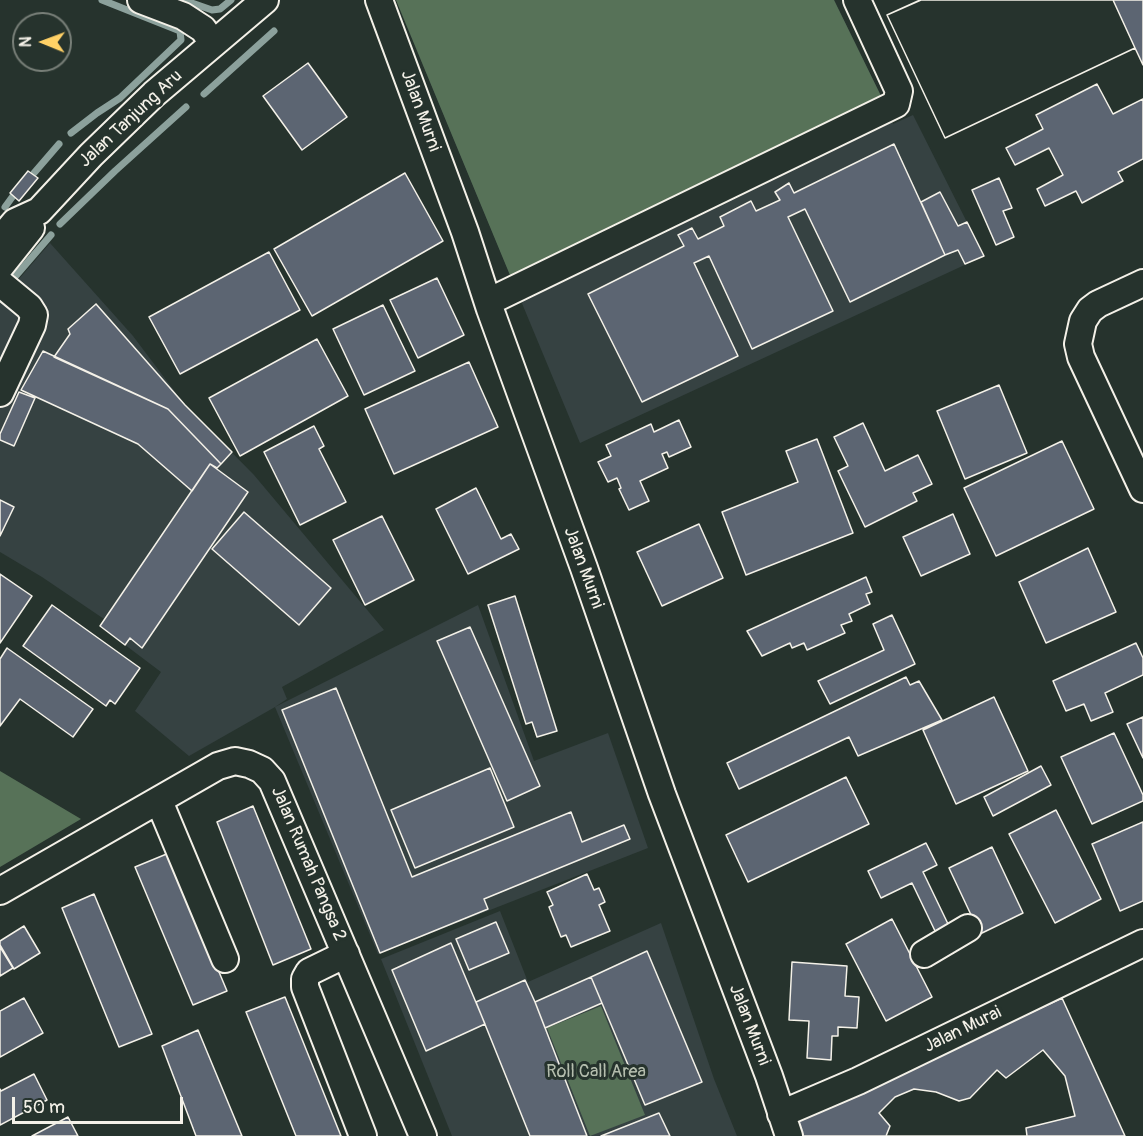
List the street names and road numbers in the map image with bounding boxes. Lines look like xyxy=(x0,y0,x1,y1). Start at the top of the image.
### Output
street label: Jalan Tanjung Aru xyxy=(75,66,187,172)
street label: Jalan Murni xyxy=(395,67,445,155)
street label: Jalan Murni xyxy=(558,524,608,612)
street label: Jalan Rumah Pangsa 2 xyxy=(266,784,350,944)
street label: Jalan Murni xyxy=(724,981,774,1069)
street label: Jalan Murai xyxy=(921,1002,1005,1058)

